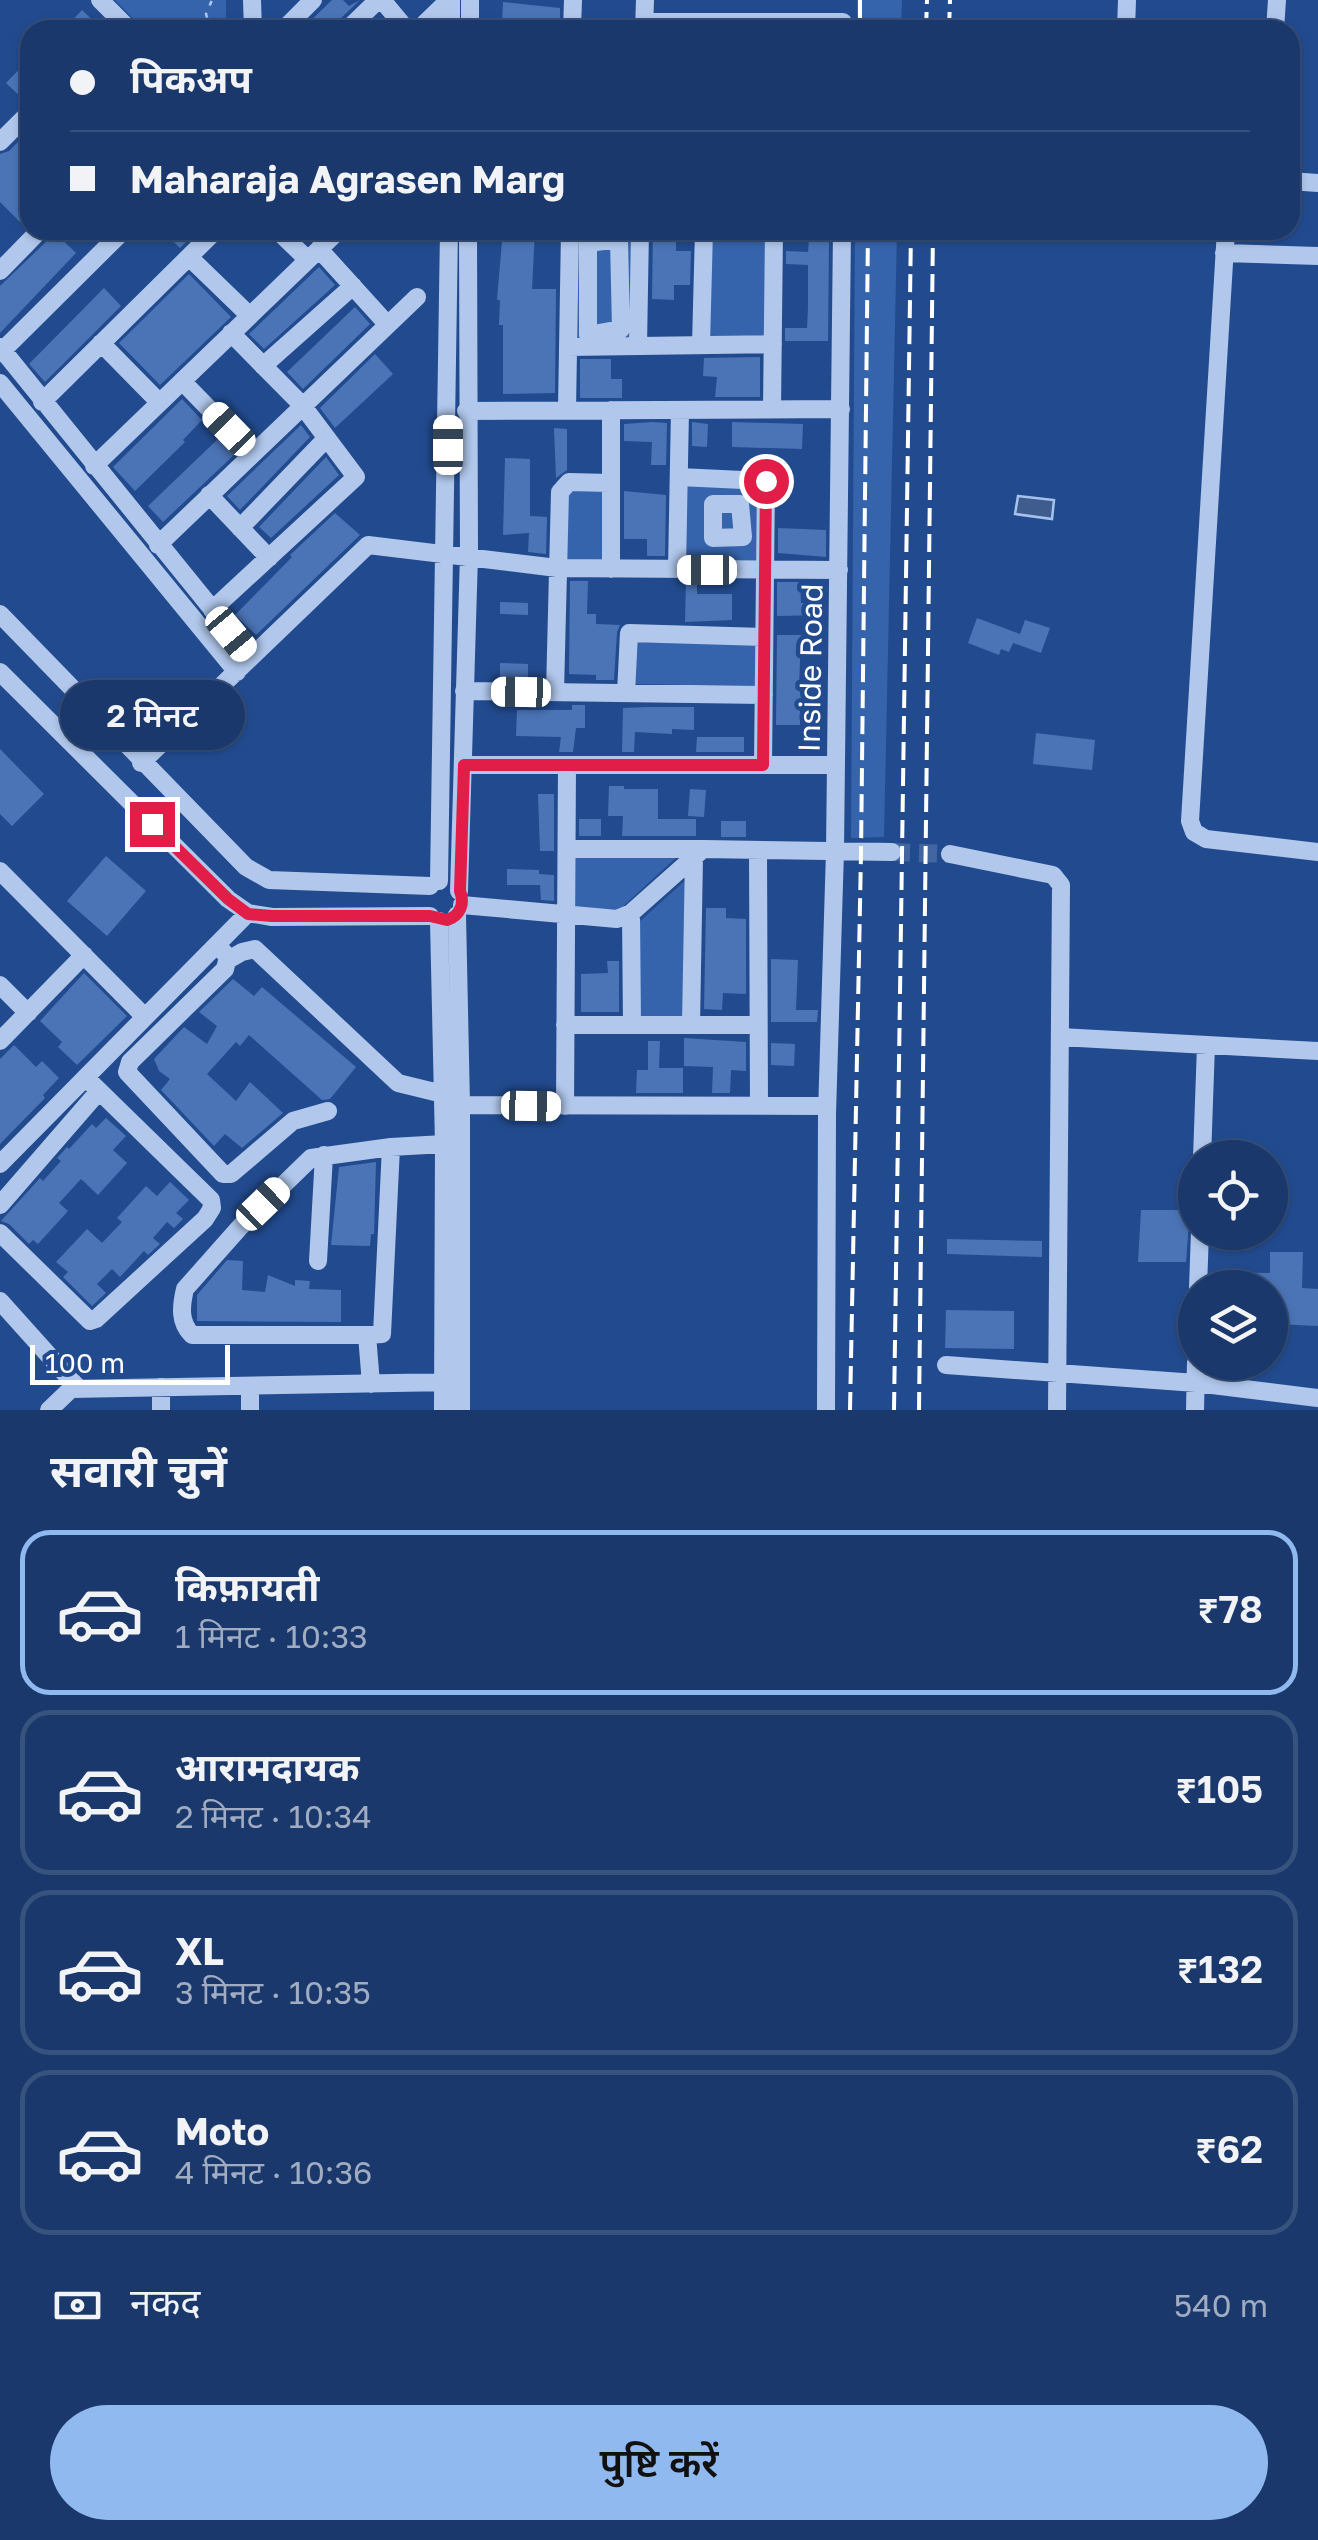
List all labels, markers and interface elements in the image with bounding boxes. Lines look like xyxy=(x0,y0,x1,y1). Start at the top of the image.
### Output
text: पिकअप xyxy=(130,56,252,101)
text: Maharaja Agrasen Marg xyxy=(130,156,565,201)
car xyxy=(197,397,261,461)
car xyxy=(433,415,463,475)
route start xyxy=(744,459,789,504)
car xyxy=(677,555,737,585)
street label: Inside Road xyxy=(791,583,829,753)
car xyxy=(200,601,262,667)
car xyxy=(491,676,551,708)
callout: 2 मिनट xyxy=(59,679,244,749)
text: 2 मिनट xyxy=(106,696,199,734)
route end xyxy=(130,802,175,847)
car xyxy=(501,1090,561,1122)
map controls xyxy=(1178,1140,1288,1380)
button: locate xyxy=(1178,1140,1288,1250)
car xyxy=(231,1172,295,1236)
button: layers xyxy=(1178,1270,1288,1380)
scale bar xyxy=(30,1340,230,1384)
text: 100 m xyxy=(45,1346,125,1379)
text: सवारी चुनें xyxy=(50,1443,227,1497)
text: किफ़ायती xyxy=(175,1564,319,1609)
icon: car xyxy=(55,1568,145,1658)
text: ₹78 xyxy=(1197,1586,1263,1631)
text: 1 मिनट · 10:33 xyxy=(175,1617,368,1655)
text: आरामदायक xyxy=(175,1744,359,1789)
icon: car xyxy=(55,1748,145,1838)
text: ₹105 xyxy=(1175,1766,1263,1811)
text: 2 मिनट · 10:34 xyxy=(175,1797,372,1835)
icon: car xyxy=(55,1928,145,2018)
text: XL xyxy=(175,1928,224,1973)
text: ₹132 xyxy=(1177,1946,1263,1991)
text: 3 मिनट · 10:35 xyxy=(175,1973,371,2011)
icon: car xyxy=(55,2108,145,2198)
text: Moto xyxy=(175,2108,269,2153)
text: ₹62 xyxy=(1195,2126,1263,2171)
text: 4 मिनट · 10:36 xyxy=(175,2153,372,2191)
icon: cash xyxy=(50,2278,105,2333)
text: नकद xyxy=(130,2279,200,2324)
text: 540 m xyxy=(1174,2286,1268,2324)
button: पुष्टि करें xyxy=(50,2405,1268,2520)

